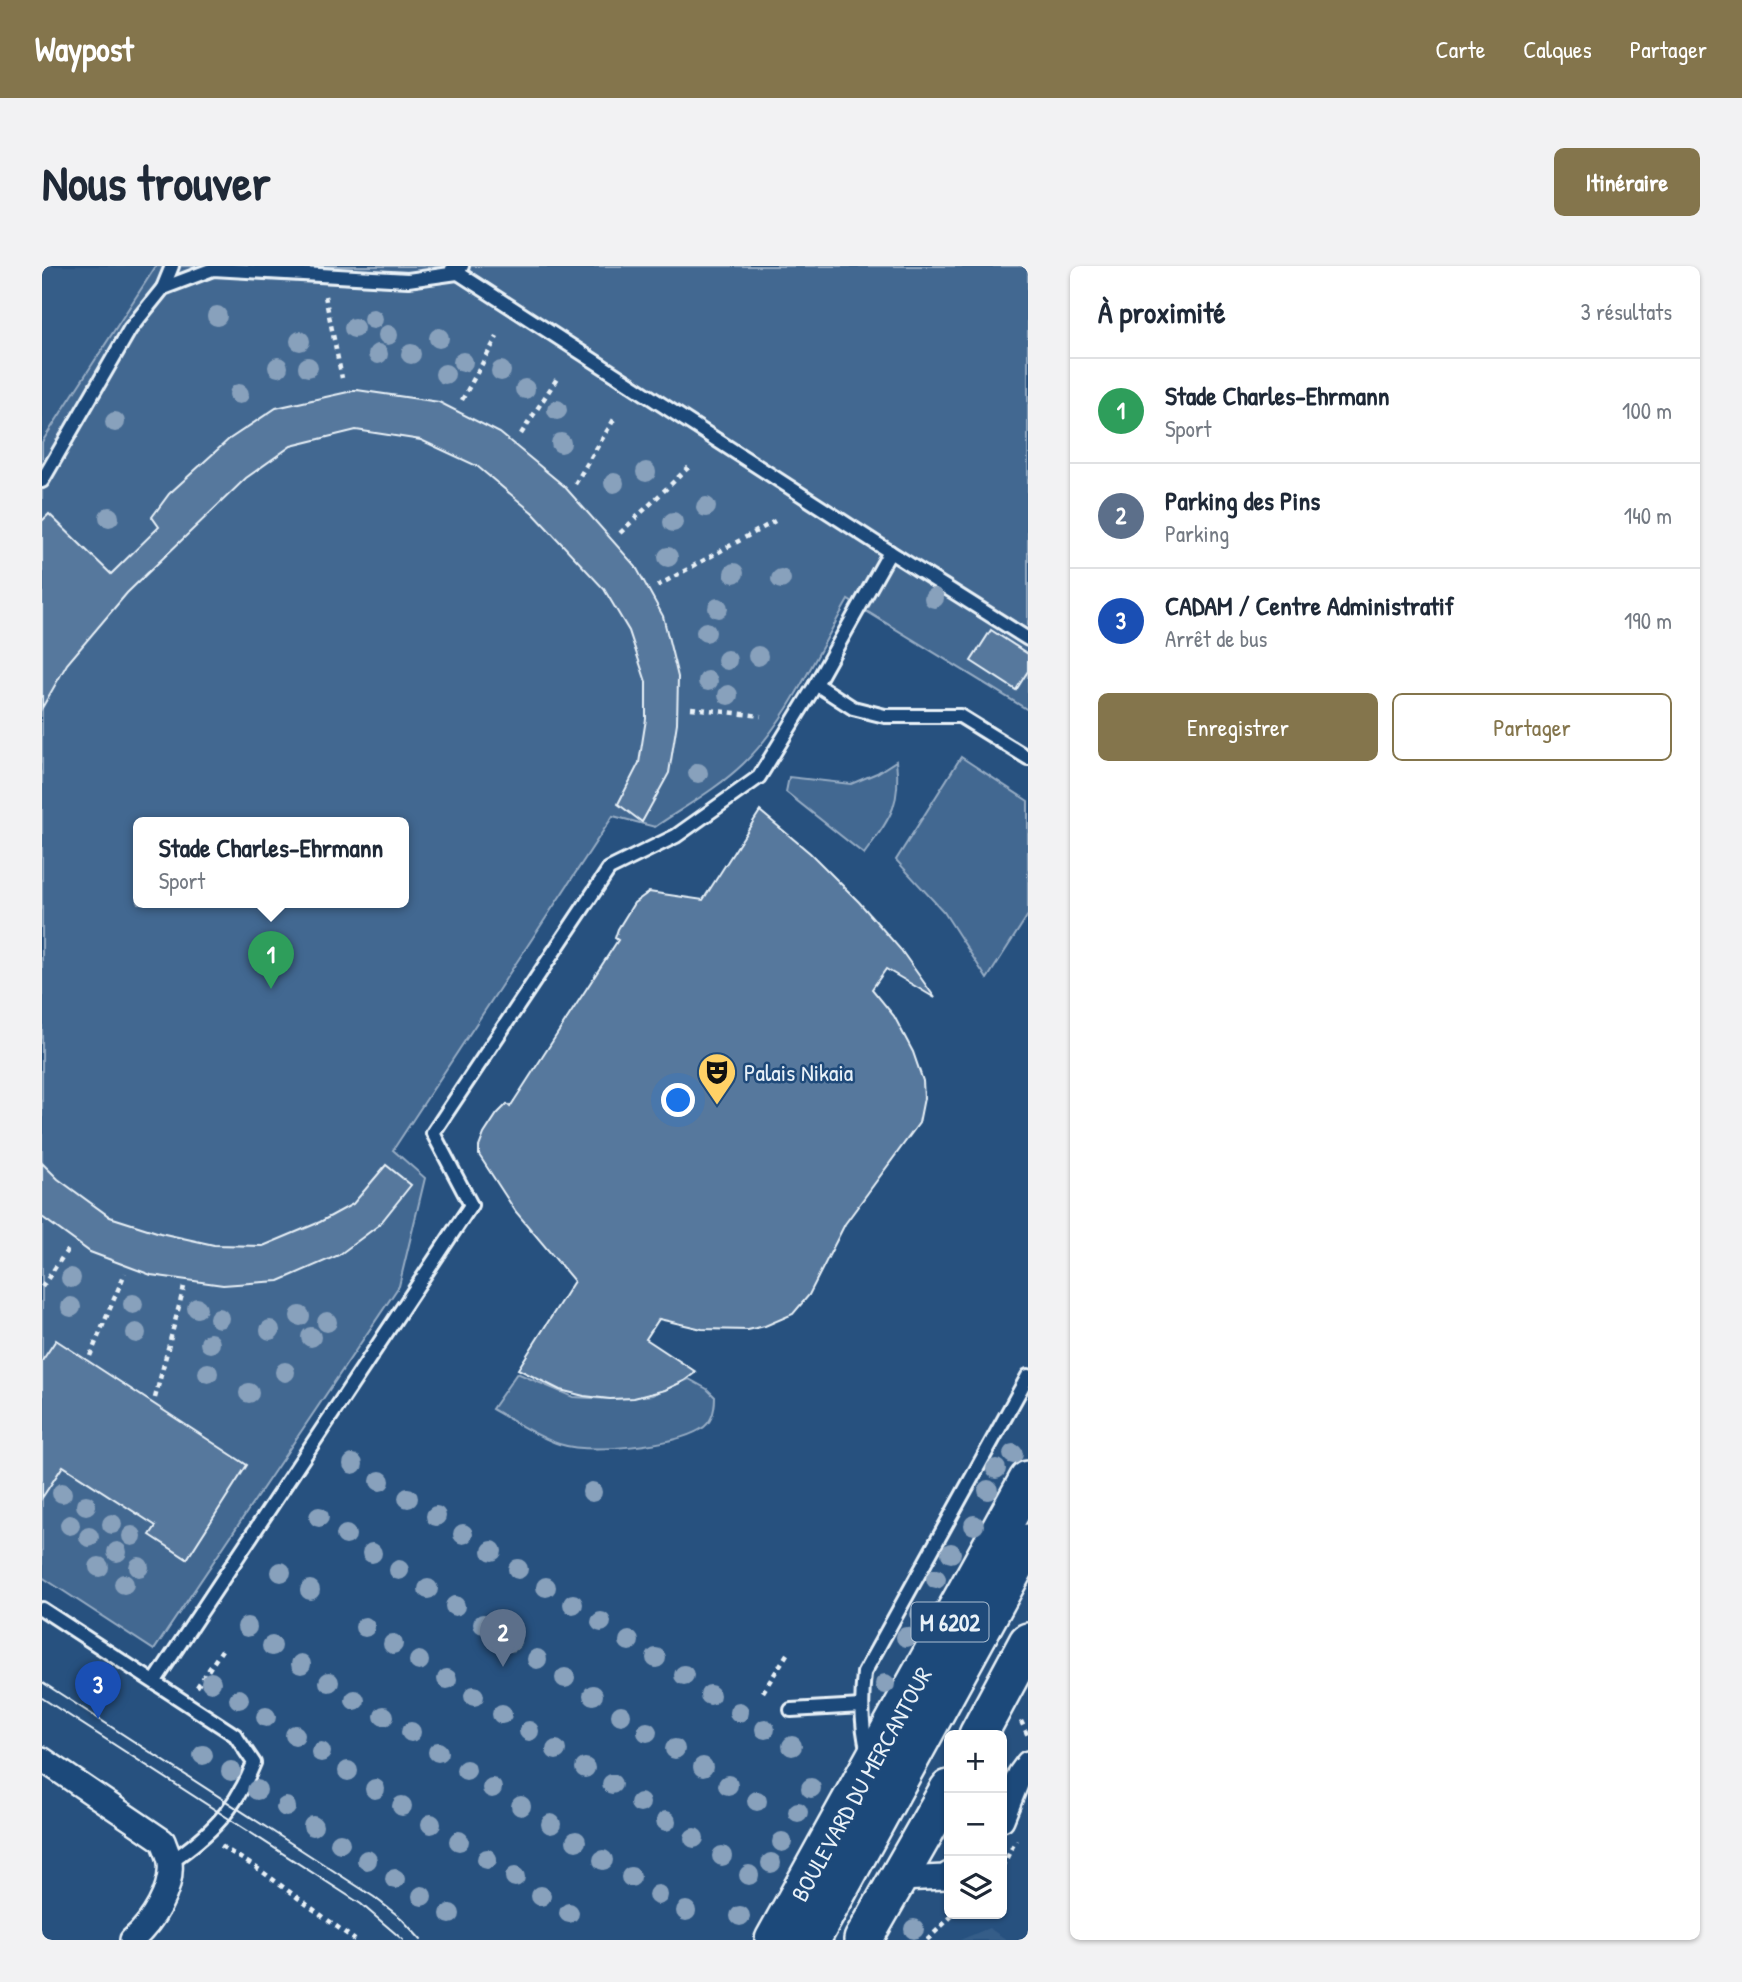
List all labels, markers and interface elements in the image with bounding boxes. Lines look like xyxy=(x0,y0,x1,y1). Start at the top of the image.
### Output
text: Waypost xyxy=(35,27,134,71)
text: Carte xyxy=(1436,33,1485,65)
text: Calques xyxy=(1523,33,1592,65)
text: Partager xyxy=(1630,33,1707,65)
button: Itinéraire xyxy=(1554,148,1700,216)
text: Nous trouver xyxy=(42,149,271,215)
text: À proximité xyxy=(1098,292,1226,332)
text: 3 résultats xyxy=(1581,296,1672,327)
text: Stade Charles-Ehrmann xyxy=(1165,378,1389,413)
text: 1 xyxy=(1117,395,1125,426)
text: 100 m xyxy=(1622,395,1672,426)
text: Sport xyxy=(1165,413,1211,444)
text: Parking des Pins xyxy=(1165,483,1320,518)
text: 2 xyxy=(1116,500,1126,531)
text: 140 m xyxy=(1624,500,1672,531)
text: Parking xyxy=(1165,518,1229,549)
text: CADAM / Centre Administratif xyxy=(1165,588,1454,623)
text: 3 xyxy=(1116,605,1126,636)
text: 190 m xyxy=(1624,605,1672,636)
text: Arrêt de bus xyxy=(1165,623,1267,654)
button: Enregistrer xyxy=(1098,693,1378,761)
button: Partager xyxy=(1392,693,1672,761)
popup xyxy=(133,817,409,908)
text: Stade Charles-Ehrmann xyxy=(159,830,383,865)
text: Sport xyxy=(159,865,205,896)
pin: 1 xyxy=(248,931,294,989)
theatre icon: Palais Nikaia xyxy=(696,1051,738,1106)
place label: Palais Nikaia xyxy=(744,1056,853,1088)
your location xyxy=(661,1083,695,1117)
road number: M 6202 xyxy=(912,1602,988,1642)
pin: 2 xyxy=(480,1609,526,1667)
pin: 3 xyxy=(75,1661,121,1719)
street label: BOULEVARD DU MERCANTOUR xyxy=(783,1661,939,1907)
map controls xyxy=(944,1730,1007,1919)
button: + xyxy=(944,1730,1007,1793)
button: − xyxy=(944,1793,1007,1856)
button: layers xyxy=(944,1856,1007,1919)

